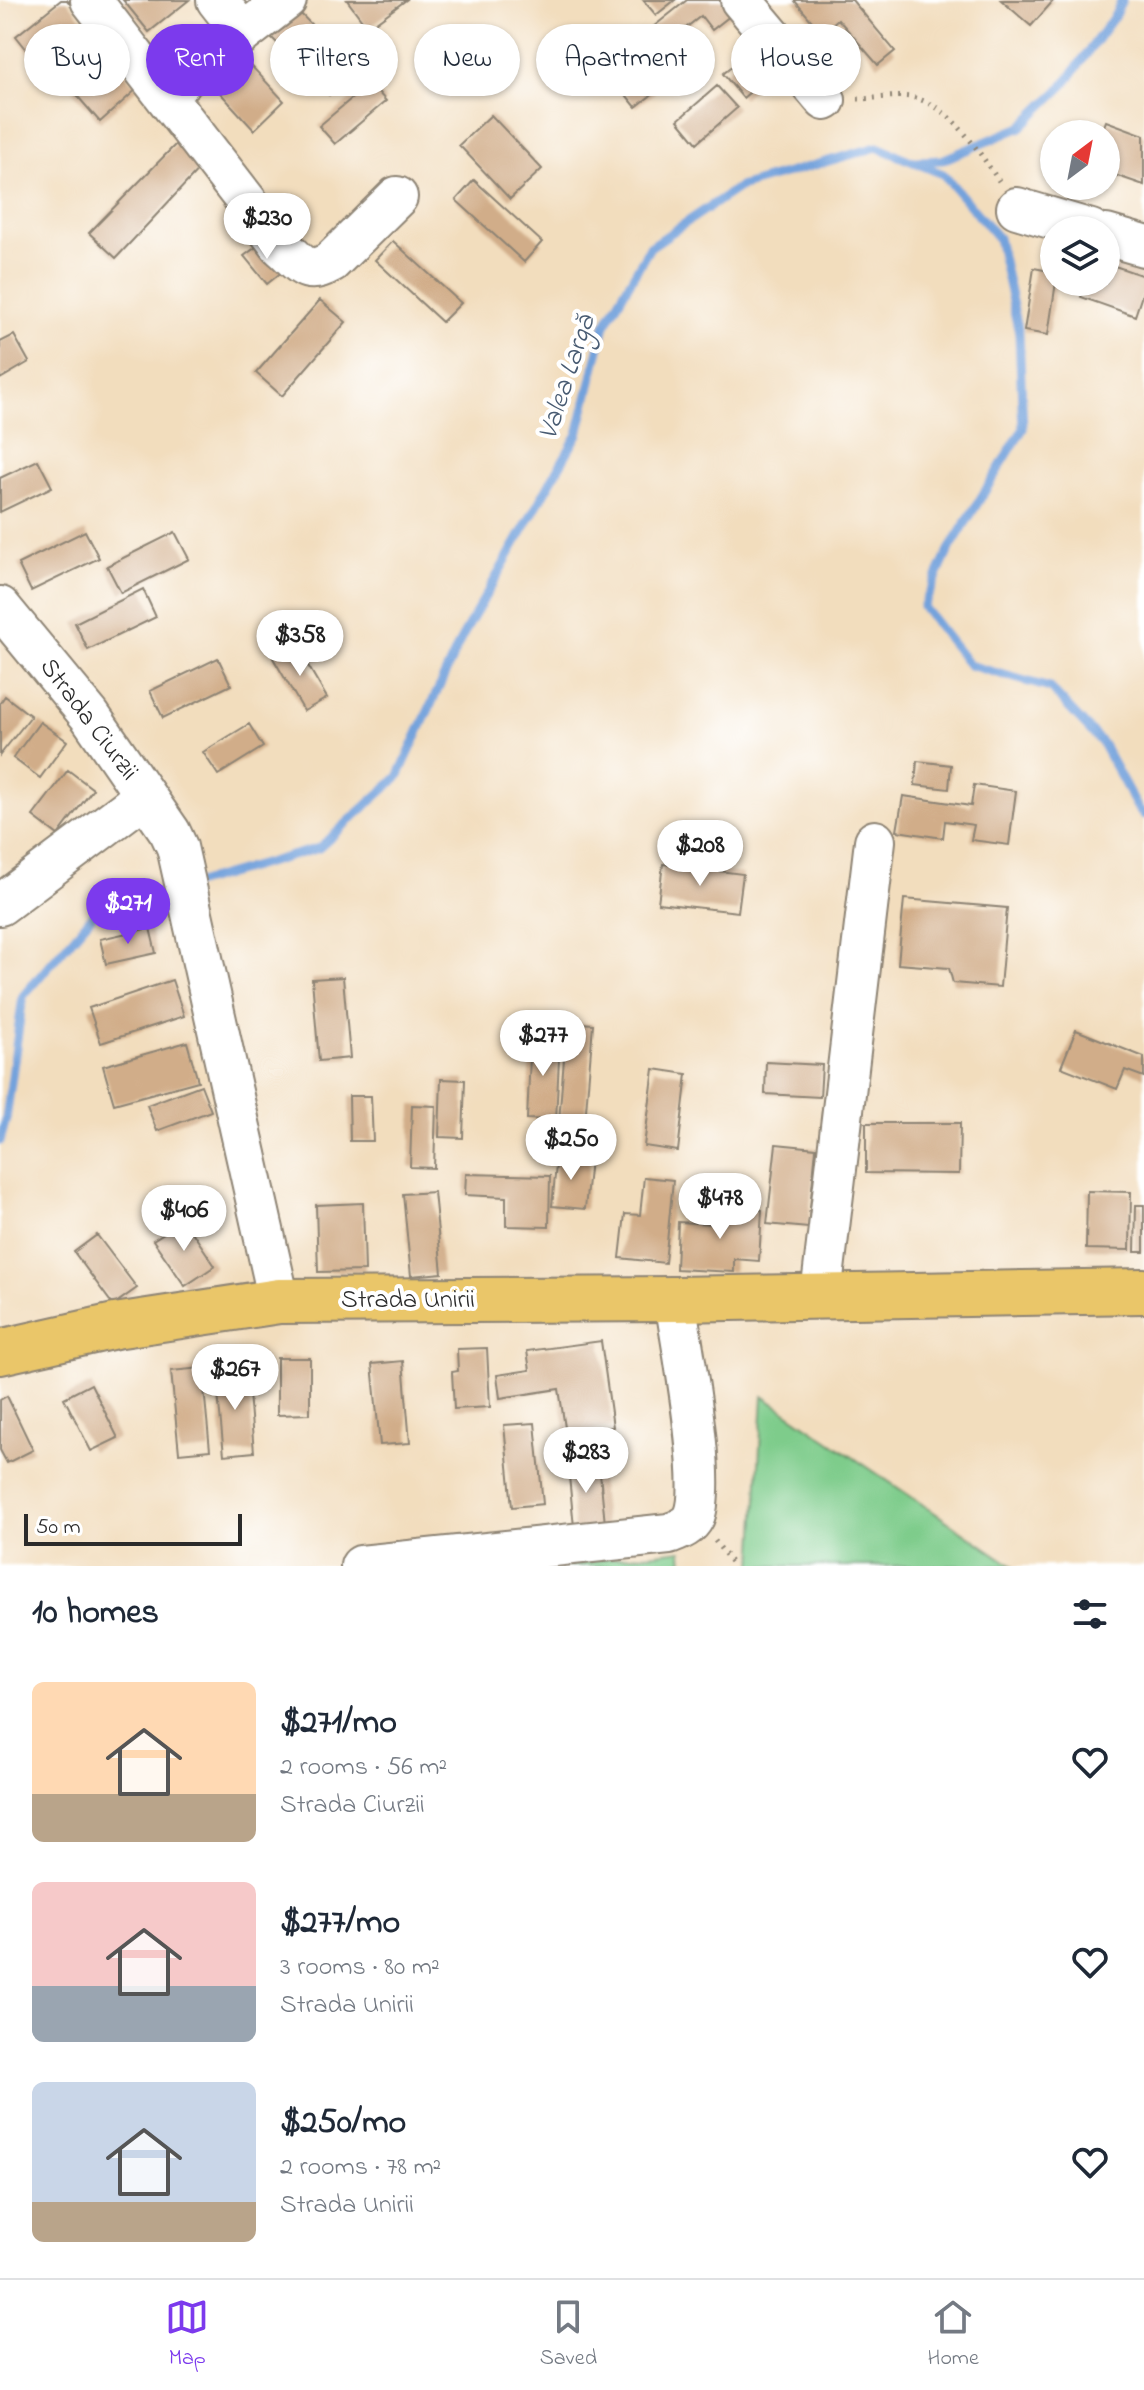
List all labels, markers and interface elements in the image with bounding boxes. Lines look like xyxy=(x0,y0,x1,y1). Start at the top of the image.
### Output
chip: Buy xyxy=(24,24,130,96)
chip: Rent xyxy=(146,24,254,96)
chip: Filters xyxy=(270,24,398,96)
chip: New xyxy=(414,24,520,96)
chip: Apartment xyxy=(536,24,715,96)
chip: House xyxy=(731,24,861,96)
north arrow xyxy=(1040,120,1120,200)
map controls xyxy=(1040,120,1120,296)
pin: $230 xyxy=(220,193,314,261)
text: $230 xyxy=(242,200,292,238)
button: layers xyxy=(1040,216,1120,296)
water label: Valea Largă xyxy=(529,309,608,445)
pin: $358 xyxy=(253,610,347,678)
text: $358 xyxy=(274,617,326,655)
street label: Strada Ciurzii xyxy=(29,651,147,789)
pin: $208 xyxy=(653,820,747,888)
text: $208 xyxy=(675,827,725,865)
pin: $271 xyxy=(81,878,175,946)
text: $271 xyxy=(104,885,152,923)
pin: $277 xyxy=(496,1010,590,1078)
text: $277 xyxy=(518,1017,568,1055)
pin: $250 xyxy=(524,1114,618,1182)
text: $250 xyxy=(544,1121,598,1159)
pin: $478 xyxy=(673,1173,767,1241)
text: $478 xyxy=(697,1180,743,1218)
pin: $406 xyxy=(137,1185,231,1253)
text: $406 xyxy=(159,1192,209,1230)
street label: Strada Unirii xyxy=(341,1282,475,1320)
pin: $267 xyxy=(188,1344,282,1412)
text: $267 xyxy=(210,1351,260,1389)
pin: $283 xyxy=(539,1427,633,1495)
text: $283 xyxy=(561,1434,611,1472)
scale bar xyxy=(24,1510,242,1546)
text: 50 m xyxy=(36,1512,81,1544)
text: 10 homes xyxy=(32,1589,159,1639)
icon: filters xyxy=(1068,1592,1112,1636)
text: $271/mo xyxy=(280,1699,397,1749)
icon: home xyxy=(96,1714,192,1810)
icon: heart xyxy=(1068,1740,1112,1784)
text: 2 rooms · 56 m² xyxy=(280,1749,447,1787)
text: Strada Ciurzii xyxy=(280,1787,425,1825)
text: $277/mo xyxy=(280,1899,400,1949)
icon: home xyxy=(96,1914,192,2010)
icon: heart xyxy=(1068,1940,1112,1984)
text: 3 rooms · 80 m² xyxy=(280,1949,440,1987)
text: Strada Unirii xyxy=(280,1987,414,2025)
text: $250/mo xyxy=(280,2099,406,2149)
icon: home xyxy=(96,2114,192,2210)
icon: heart xyxy=(1068,2140,1112,2184)
text: 2 rooms · 78 m² xyxy=(280,2149,441,2187)
text: Strada Unirii xyxy=(280,2187,414,2225)
tab: Map xyxy=(165,2295,209,2375)
tab: Saved xyxy=(540,2295,597,2375)
tab: Home xyxy=(928,2295,979,2375)

